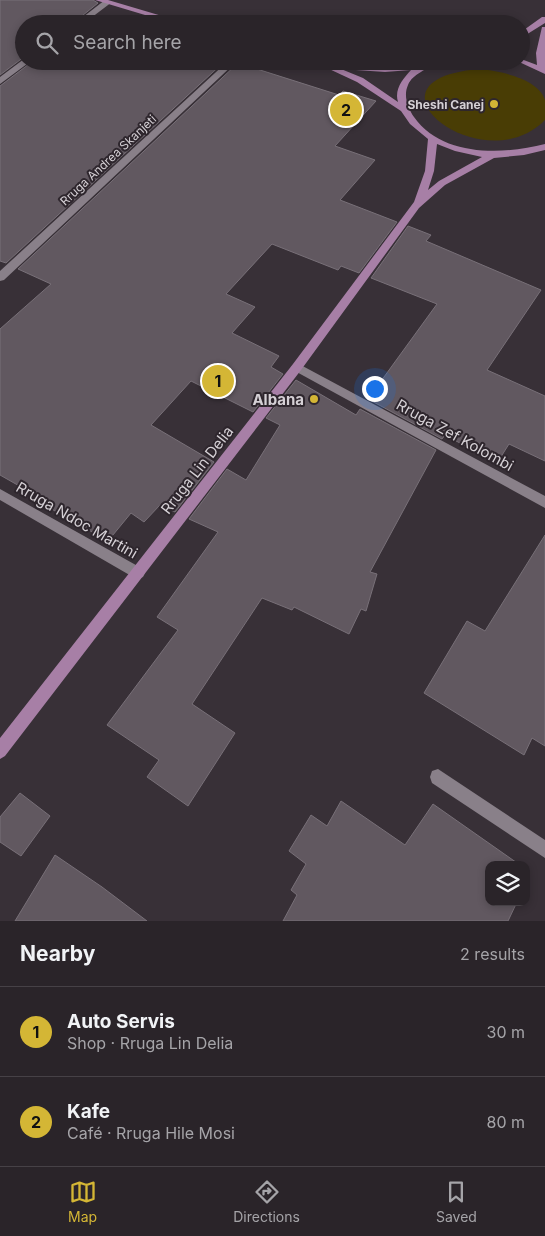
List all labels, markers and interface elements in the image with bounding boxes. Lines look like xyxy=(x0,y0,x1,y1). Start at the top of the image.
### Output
search box xyxy=(15,15,530,70)
icon: search xyxy=(33,29,61,57)
text: Search here xyxy=(73,31,182,54)
pin: 2 xyxy=(330,91,362,129)
place label: Sheshi Canej xyxy=(408,97,484,112)
marker: Sheshi Canej xyxy=(488,98,500,110)
street label: Rruga Andrea Skanjeti xyxy=(57,112,159,208)
pin: 1 xyxy=(202,362,234,400)
your location xyxy=(362,376,388,402)
place label: Albana xyxy=(252,390,304,409)
marker: Albana xyxy=(308,393,320,405)
street label: Rruga Zef Kolombi xyxy=(393,395,517,475)
street label: Rruga Lin Delia xyxy=(157,422,237,518)
street label: Rruga Ndoc Martini xyxy=(13,477,141,563)
map controls xyxy=(485,861,530,906)
button: layers xyxy=(485,861,530,906)
text: Nearby xyxy=(20,941,95,966)
text: 2 results xyxy=(460,944,525,964)
text: Auto Servis xyxy=(67,1010,175,1033)
text: 1 xyxy=(33,1022,39,1042)
text: 30 m xyxy=(487,1022,525,1042)
text: Shop · Rruga Lin Delia xyxy=(67,1033,233,1053)
text: Kafe xyxy=(67,1100,110,1123)
text: 2 xyxy=(31,1112,41,1132)
text: 80 m xyxy=(486,1112,525,1132)
text: Café · Rruga Hile Mosi xyxy=(67,1123,235,1143)
tab: Map xyxy=(68,1178,97,1225)
tab: Directions xyxy=(233,1178,300,1225)
tab: Saved xyxy=(436,1178,477,1225)

